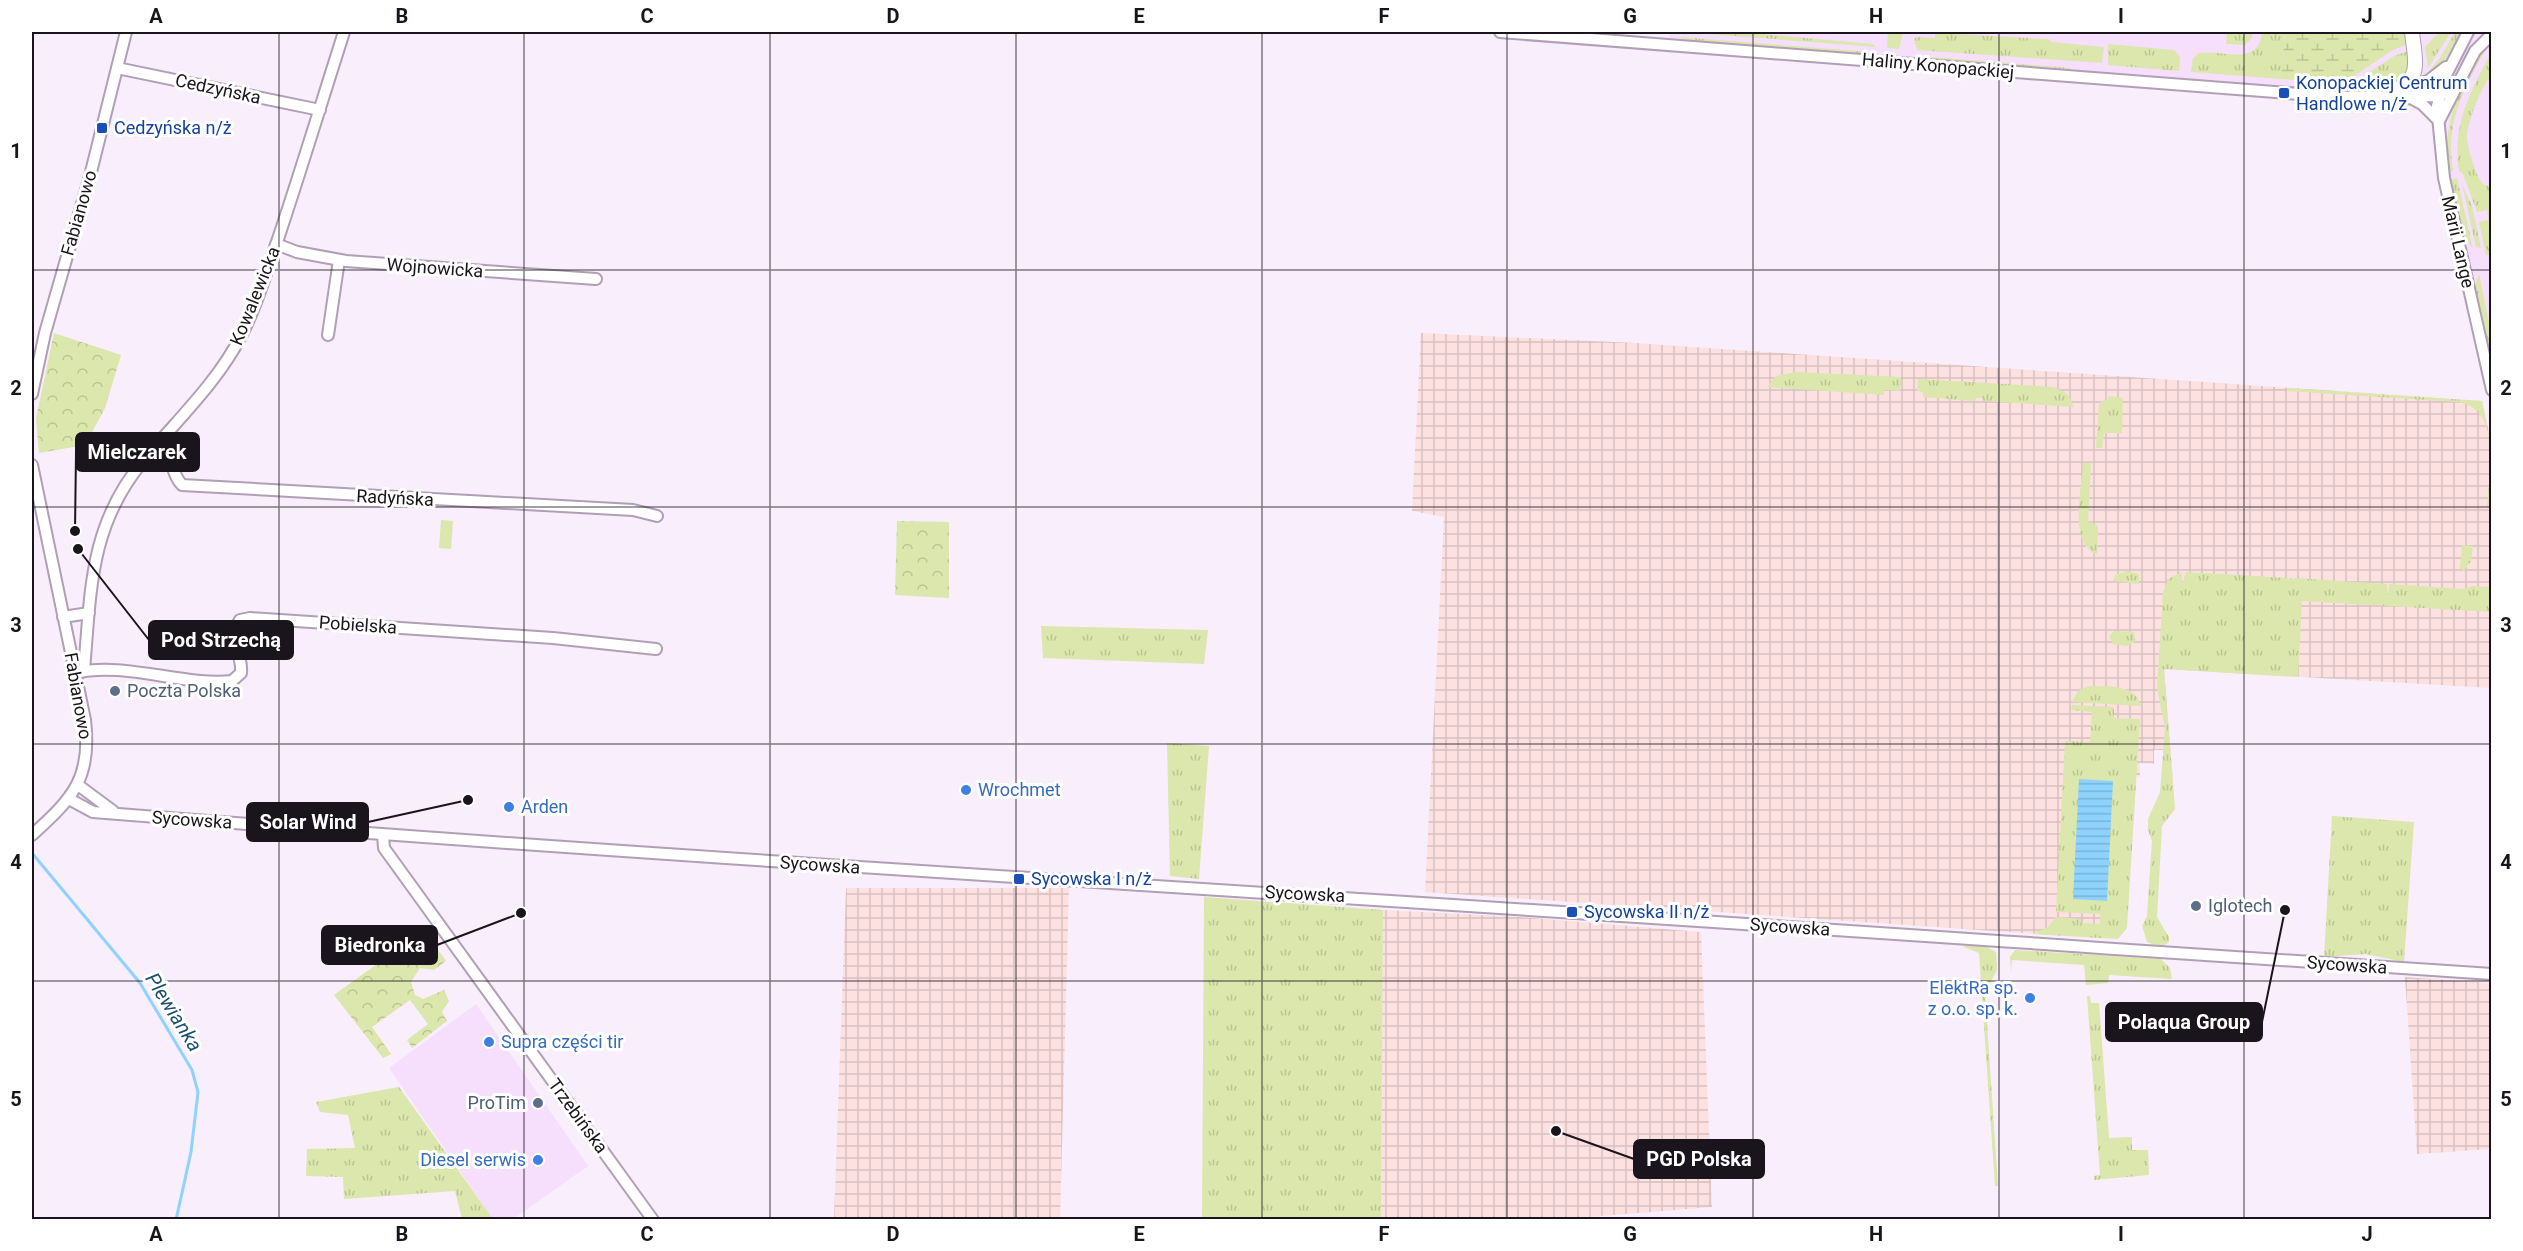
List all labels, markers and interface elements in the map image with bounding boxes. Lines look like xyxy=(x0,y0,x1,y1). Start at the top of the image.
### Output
text: A xyxy=(149,4,163,28)
text: B xyxy=(396,4,408,28)
text: C xyxy=(640,4,654,28)
text: D xyxy=(887,4,900,28)
text: E xyxy=(1133,4,1145,28)
text: F xyxy=(1379,4,1390,28)
text: G xyxy=(1623,4,1637,28)
text: H xyxy=(1869,4,1883,28)
text: I xyxy=(2118,4,2124,28)
text: J xyxy=(2361,4,2373,28)
street label: Haliny Konopackiej xyxy=(1861,48,2015,83)
street label: Cedzyńska xyxy=(173,69,263,108)
place label: Konopackiej Centrum Handlowe n/ż xyxy=(2296,72,2468,114)
marker: Konopackiej Centrum Handlowe n/ż xyxy=(2277,86,2291,100)
place label: Cedzyńska n/ż xyxy=(114,117,232,138)
marker: Cedzyńska n/ż xyxy=(95,121,109,135)
text: 1 xyxy=(10,139,22,163)
text: 1 xyxy=(2500,139,2512,163)
street label: Fabianowo xyxy=(56,168,101,258)
street label: Marii Lange xyxy=(2438,194,2479,290)
street label: Kowalewicka xyxy=(225,243,284,348)
street label: Wojnowicka xyxy=(386,254,484,281)
text: 2 xyxy=(10,376,22,400)
text: 2 xyxy=(2500,376,2512,400)
callout: Mielczarek xyxy=(76,433,199,471)
text: Mielczarek xyxy=(88,440,187,464)
street label: Radyńska xyxy=(356,485,434,510)
street label: Pobielska xyxy=(318,611,398,638)
text: 3 xyxy=(10,613,22,637)
text: 3 xyxy=(2500,613,2512,637)
callout: Pod Strzechą xyxy=(149,621,293,659)
text: Pod Strzechą xyxy=(161,628,281,652)
street label: Fabianowo xyxy=(61,651,96,741)
place label: Poczta Polska xyxy=(127,680,241,701)
marker: Poczta Polska xyxy=(108,684,122,698)
place label: Wrochmet xyxy=(978,779,1061,800)
marker: Wrochmet xyxy=(959,783,973,797)
place label: Arden xyxy=(521,796,568,817)
marker: Arden xyxy=(502,800,516,814)
callout: Solar Wind xyxy=(247,803,368,841)
street label: Sycowska xyxy=(151,806,233,833)
text: Solar Wind xyxy=(259,810,357,834)
text: 4 xyxy=(10,850,22,874)
text: 4 xyxy=(2500,850,2512,874)
street label: Sycowska xyxy=(779,851,861,878)
place label: Sycowska I n/ż xyxy=(1031,868,1152,889)
marker: Sycowska I n/ż xyxy=(1012,872,1026,886)
street label: Sycowska xyxy=(1264,881,1346,906)
place label: Iglotech xyxy=(2208,895,2272,916)
marker: Iglotech xyxy=(2189,899,2203,913)
place label: Sycowska II n/ż xyxy=(1584,901,1710,922)
marker: Sycowska II n/ż xyxy=(1565,905,1579,919)
street label: Sycowska xyxy=(1749,913,1831,940)
callout: Biedronka xyxy=(322,926,437,964)
text: Biedronka xyxy=(334,933,426,957)
street label: Sycowska xyxy=(2306,951,2388,978)
water label: Plewianka xyxy=(140,968,208,1056)
place label: ElektRa sp. z o.o. sp. k. xyxy=(1928,977,2018,1019)
marker: ElektRa sp. z o.o. sp. k. xyxy=(2023,991,2037,1005)
callout: Polaqua Group xyxy=(2106,1003,2262,1041)
text: Polaqua Group xyxy=(2118,1010,2250,1034)
place label: Supra części tir xyxy=(501,1031,623,1052)
marker: Supra części tir xyxy=(482,1035,496,1049)
street label: Trzebińska xyxy=(544,1074,613,1157)
text: 5 xyxy=(10,1087,22,1111)
text: 5 xyxy=(2500,1087,2512,1111)
place label: ProTim xyxy=(468,1092,526,1113)
marker: ProTim xyxy=(531,1096,545,1110)
callout: PGD Polska xyxy=(1634,1140,1764,1178)
text: PGD Polska xyxy=(1646,1147,1752,1171)
place label: Diesel serwis xyxy=(420,1149,526,1170)
marker: Diesel serwis xyxy=(531,1153,545,1167)
text: A xyxy=(149,1222,163,1246)
text: B xyxy=(396,1222,408,1246)
text: C xyxy=(640,1222,654,1246)
text: D xyxy=(887,1222,900,1246)
text: E xyxy=(1133,1222,1145,1246)
text: F xyxy=(1379,1222,1390,1246)
text: G xyxy=(1623,1222,1637,1246)
text: H xyxy=(1869,1222,1883,1246)
text: I xyxy=(2118,1222,2124,1246)
text: J xyxy=(2361,1222,2373,1246)

